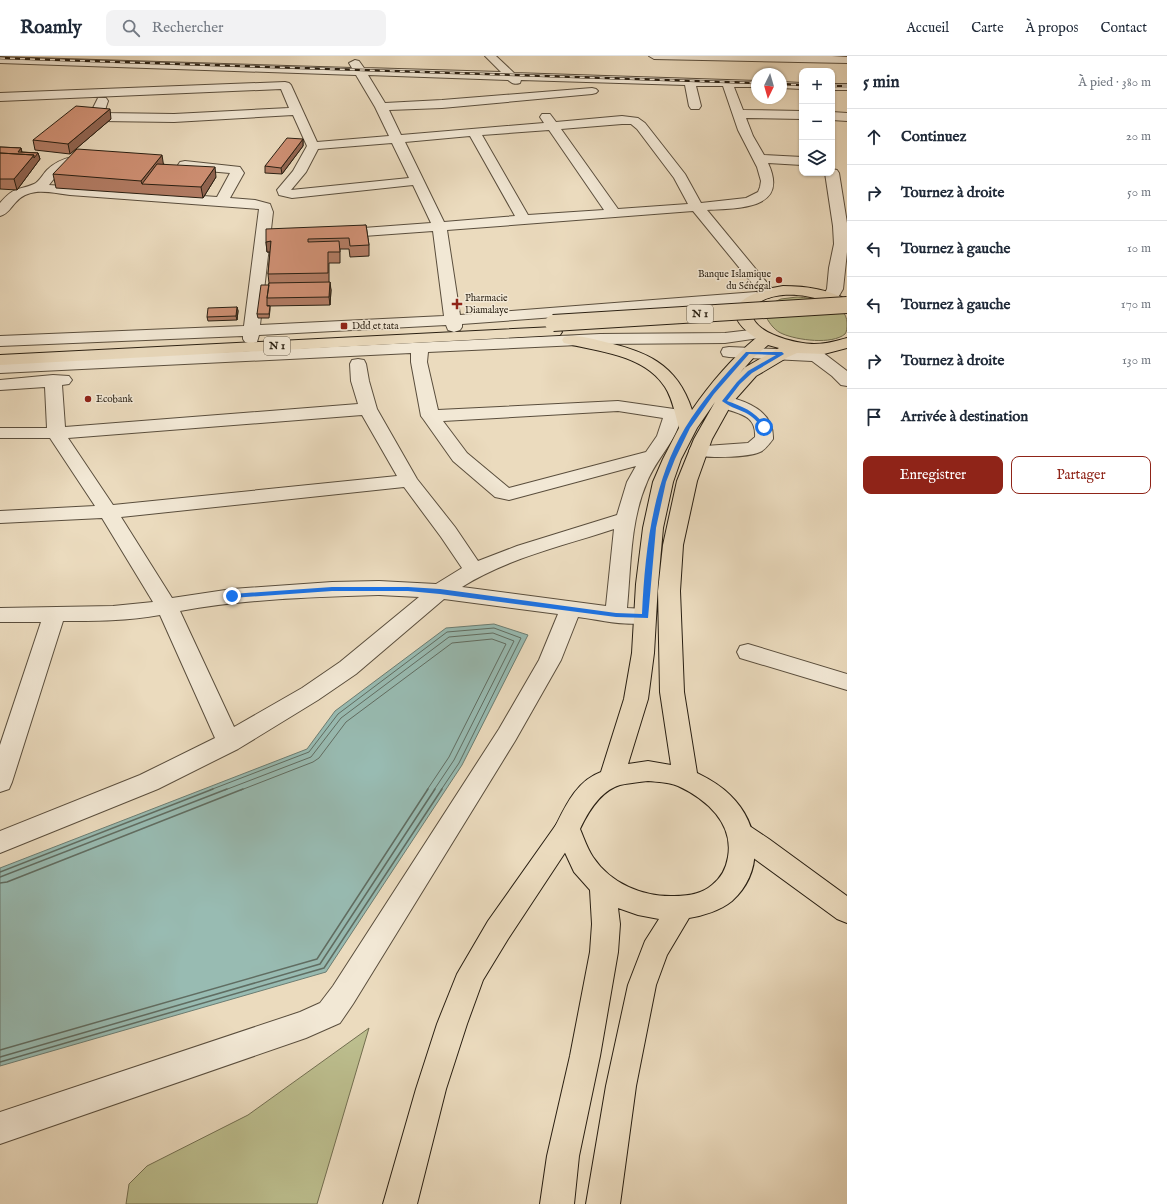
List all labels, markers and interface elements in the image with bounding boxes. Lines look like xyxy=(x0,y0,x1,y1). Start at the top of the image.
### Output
search box xyxy=(106,10,386,46)
text: Roamly xyxy=(20,16,82,40)
icon: search xyxy=(120,17,142,39)
text: Rechercher xyxy=(152,18,224,37)
text: Accueil xyxy=(906,19,949,37)
text: Carte xyxy=(971,19,1004,37)
text: À propos xyxy=(1026,19,1078,37)
text: Contact xyxy=(1100,19,1147,37)
north arrow xyxy=(751,68,787,104)
map controls xyxy=(799,68,835,176)
button: + xyxy=(799,68,835,104)
text: 5 min xyxy=(863,72,900,93)
text: À pied · 380 m xyxy=(1078,74,1151,91)
button: − xyxy=(799,104,835,140)
icon: ahead xyxy=(863,126,885,148)
text: Continuez xyxy=(901,127,966,146)
text: 20 m xyxy=(1126,128,1151,145)
button: layers xyxy=(799,140,835,176)
icon: right xyxy=(863,182,885,204)
text: Tournez à droite xyxy=(901,183,1004,202)
text: 50 m xyxy=(1127,184,1151,201)
icon: left xyxy=(863,238,885,260)
text: Tournez à gauche xyxy=(901,239,1010,258)
text: 10 m xyxy=(1127,240,1151,257)
place label: Banque Islamique du Sénégal xyxy=(698,268,771,293)
marker: Banque Islamique du Sénégal xyxy=(774,275,784,285)
place label: Pharmacie Diamalaye xyxy=(465,292,509,317)
icon: left xyxy=(863,294,885,316)
text: Tournez à gauche xyxy=(901,295,1010,314)
text: 170 m xyxy=(1121,296,1151,313)
marker: Pharmacie Diamalaye xyxy=(452,299,462,309)
road number: N 1 xyxy=(687,305,713,323)
place label: Ddd et tata xyxy=(352,320,399,333)
marker: Ddd et tata xyxy=(339,321,349,331)
road number: N 1 xyxy=(264,337,290,355)
icon: right xyxy=(863,350,885,372)
text: Tournez à droite xyxy=(901,351,1004,370)
text: 130 m xyxy=(1122,352,1151,369)
place label: Ecobank xyxy=(96,393,134,406)
marker: Ecobank xyxy=(83,394,93,404)
icon: arrive xyxy=(863,406,885,428)
text: Arrivée à destination xyxy=(901,407,1028,426)
route start xyxy=(755,418,773,436)
button: Enregistrer xyxy=(863,456,1003,494)
button: Partager xyxy=(1011,456,1151,494)
route end xyxy=(223,587,241,605)

